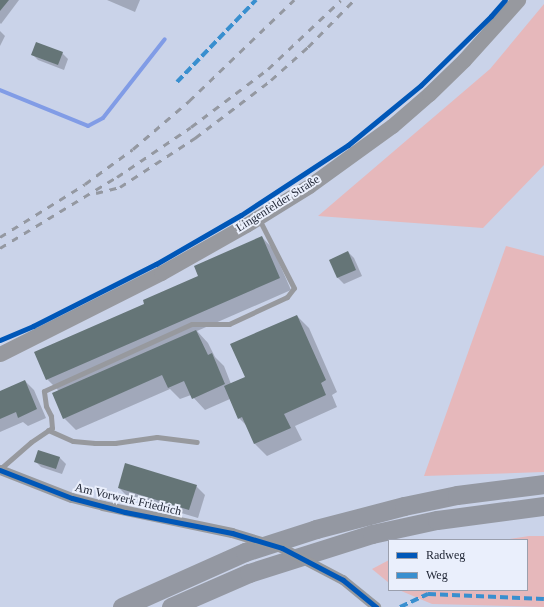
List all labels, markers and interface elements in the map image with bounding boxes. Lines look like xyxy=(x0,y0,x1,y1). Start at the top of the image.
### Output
street label: Lingenfelder Straße xyxy=(234,173,322,235)
street label: Am Vorwerk Friedrich xyxy=(73,481,183,519)
legend xyxy=(388,539,528,591)
text: Radweg xyxy=(426,548,465,562)
text: Weg xyxy=(426,568,448,582)

